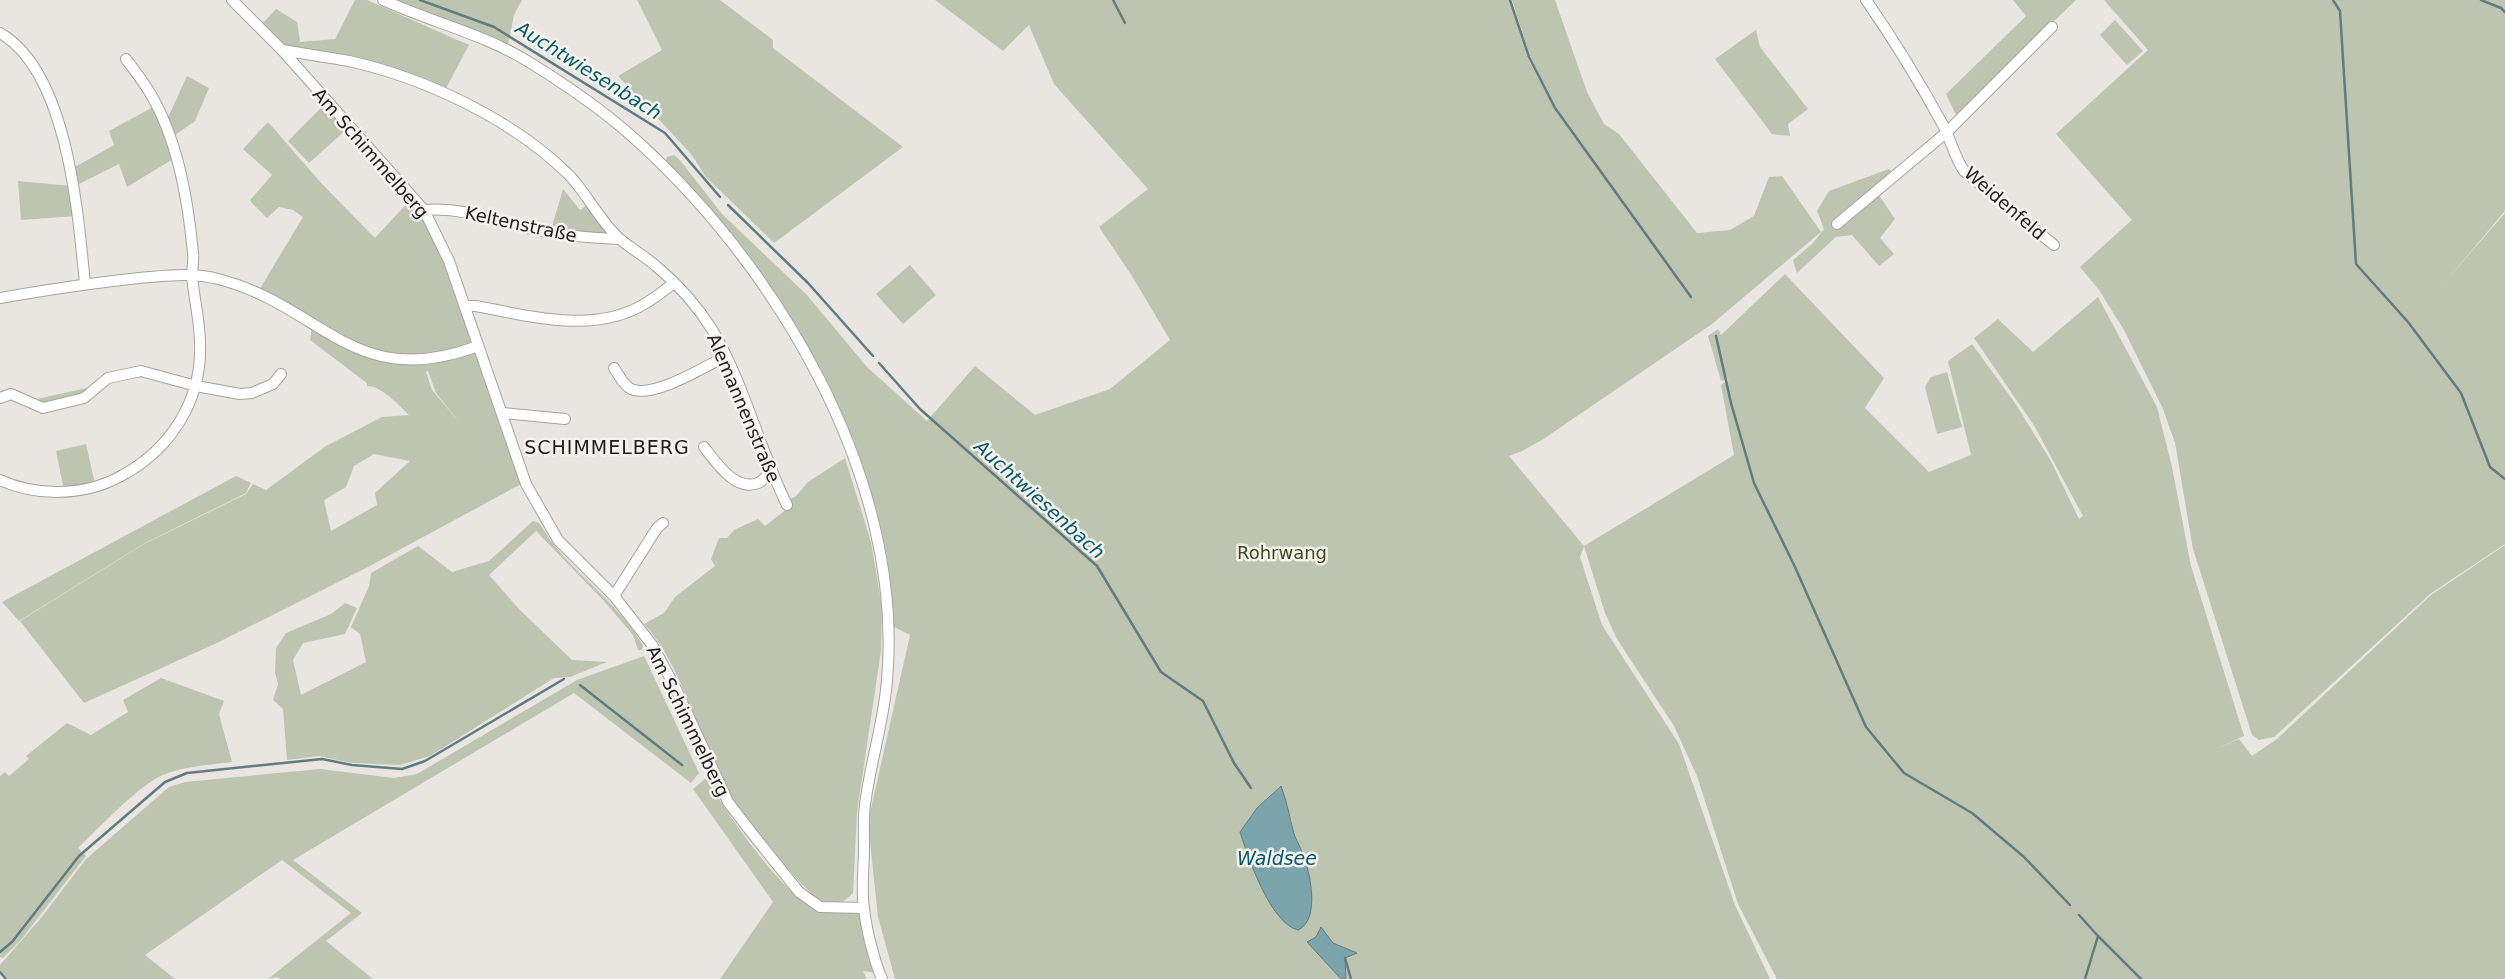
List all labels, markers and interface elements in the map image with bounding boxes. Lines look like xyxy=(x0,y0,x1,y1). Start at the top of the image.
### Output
water label: Auchtwiesenbach xyxy=(511,15,666,124)
street label: Am Schimmelberg xyxy=(309,84,433,222)
street label: Weidenfeld xyxy=(1960,162,2050,244)
street label: Keltenstraße xyxy=(463,202,579,246)
street label: Alemannenstraße xyxy=(703,330,785,486)
water label: Auchtwiesenbach xyxy=(969,434,1110,563)
district label: SCHIMMELBERG xyxy=(524,436,690,458)
park label: Rohrwang xyxy=(1237,542,1327,563)
street label: Am Schimmelberg xyxy=(642,642,734,800)
water label: Waldsee xyxy=(1237,847,1317,869)

